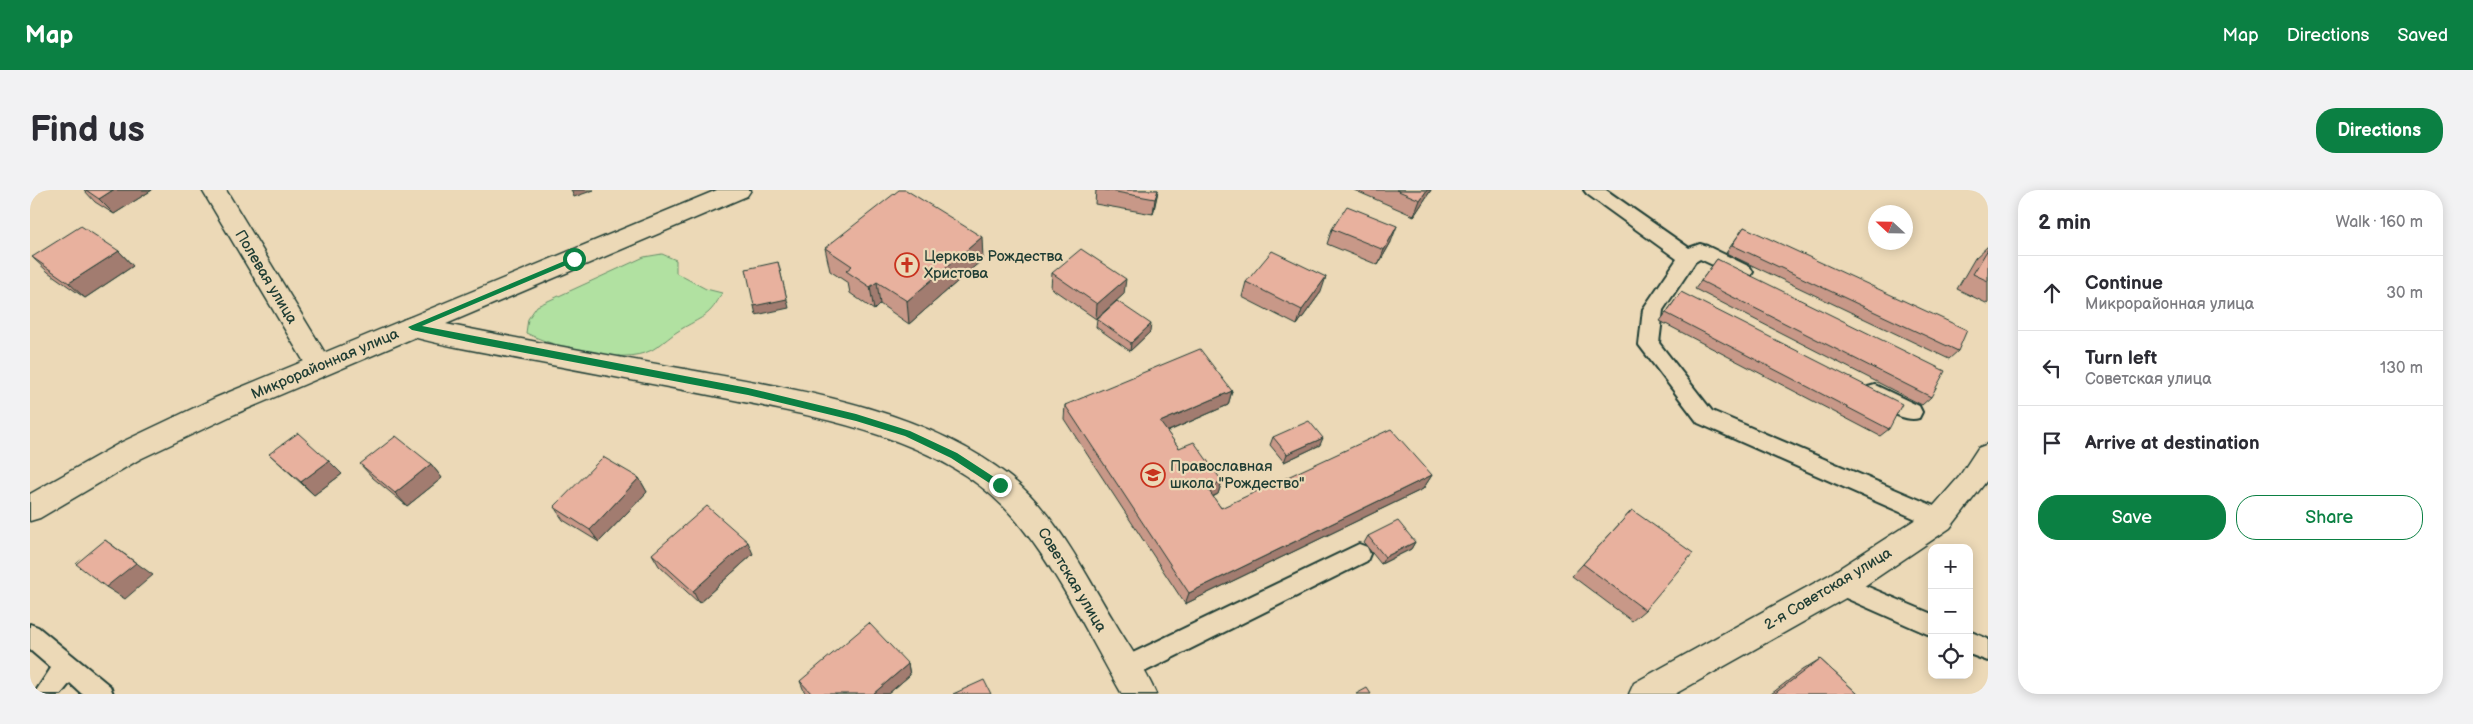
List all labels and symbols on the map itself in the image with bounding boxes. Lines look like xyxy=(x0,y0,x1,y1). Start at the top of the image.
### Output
north arrow xyxy=(1868,205,1913,250)
street label: Полевая улица xyxy=(230,227,302,328)
place label: Церковь Рождества Христова xyxy=(924,247,1063,283)
route start xyxy=(563,248,586,271)
church icon: Церковь Рождества Христова xyxy=(894,252,920,278)
street label: Микрорайонная улица xyxy=(248,324,402,404)
place label: Православная школа "Рождество" xyxy=(1170,457,1305,493)
school or university icon: Православная школа "Рождество" xyxy=(1140,462,1166,488)
route end xyxy=(989,474,1012,497)
street label: Советская улица xyxy=(1033,524,1111,636)
street label: 2-я Советская улица xyxy=(1761,543,1895,635)

